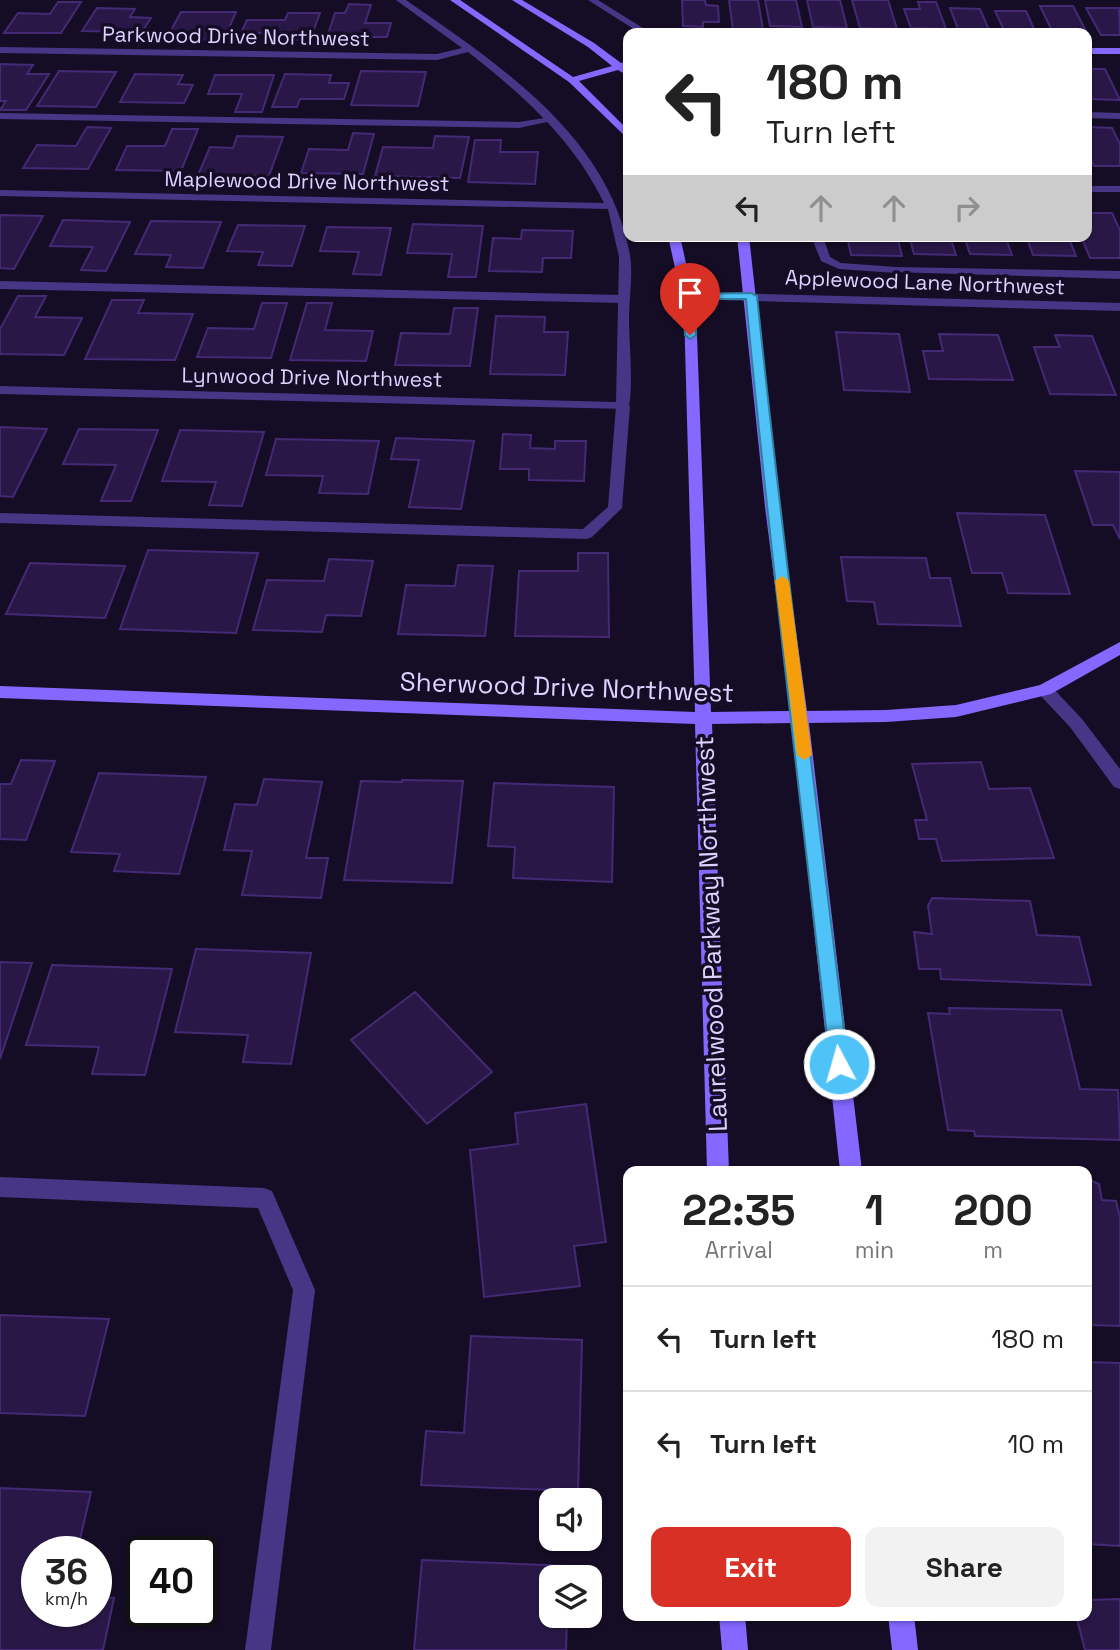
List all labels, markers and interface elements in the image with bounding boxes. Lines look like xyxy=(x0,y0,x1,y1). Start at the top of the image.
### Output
street label: Parkwood Drive Northwest xyxy=(102,20,370,52)
text: 180 m xyxy=(766,51,904,113)
icon: left xyxy=(651,56,742,147)
text: Turn left xyxy=(766,112,896,152)
street label: Maplewood Drive Northwest xyxy=(164,165,450,197)
icon: left xyxy=(729,189,767,227)
icon: ahead xyxy=(802,189,840,227)
icon: ahead xyxy=(875,189,913,227)
icon: right xyxy=(948,189,986,227)
pin xyxy=(660,263,720,335)
street label: Applewood Lane Northwest xyxy=(785,264,1065,300)
icon: arrive xyxy=(671,274,709,312)
street label: Lynwood Drive Northwest xyxy=(181,361,443,393)
street label: Sherwood Drive Northwest xyxy=(399,664,735,710)
street label: Laurelwood Parkway Northwest xyxy=(687,735,735,1133)
position arrow xyxy=(802,1027,876,1101)
text: 22:35 xyxy=(682,1184,795,1237)
text: 1 xyxy=(865,1184,884,1237)
text: 200 xyxy=(953,1184,1033,1237)
text: Arrival xyxy=(705,1235,773,1265)
text: min xyxy=(855,1235,894,1265)
text: m xyxy=(983,1235,1003,1265)
icon: left xyxy=(651,1320,689,1358)
text: Turn left xyxy=(710,1322,817,1356)
text: 180 m xyxy=(991,1322,1064,1356)
icon: left xyxy=(651,1425,689,1463)
text: Turn left xyxy=(710,1427,817,1461)
text: 10 m xyxy=(1007,1427,1064,1461)
map controls xyxy=(539,1488,602,1628)
button: sound xyxy=(539,1488,602,1551)
button: Exit xyxy=(651,1527,851,1607)
button: Share xyxy=(865,1527,1064,1607)
speed limit sign: 40 xyxy=(126,1536,217,1627)
text: 36 xyxy=(45,1550,88,1594)
button: layers xyxy=(539,1565,602,1628)
text: km/h xyxy=(45,1587,88,1610)

